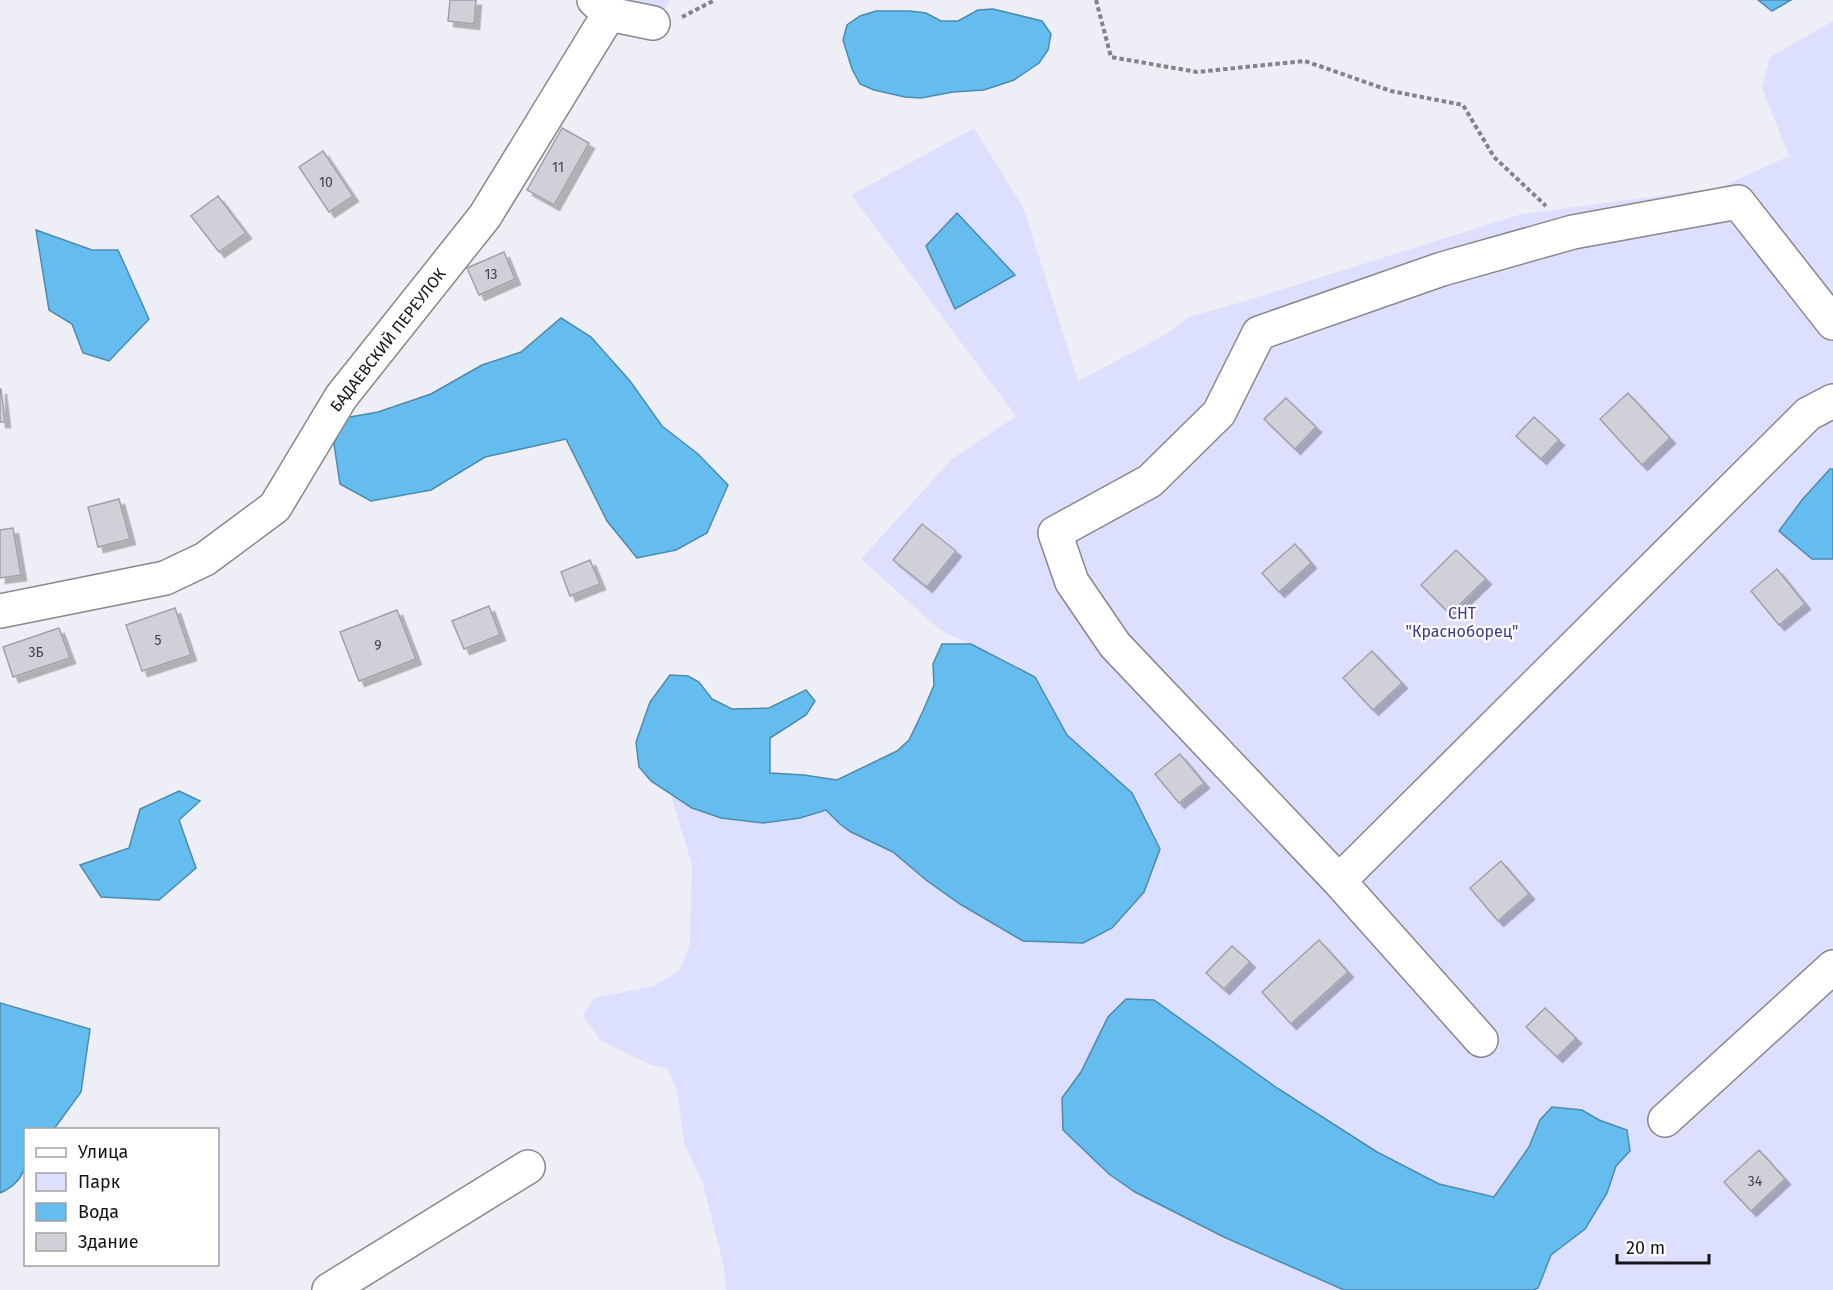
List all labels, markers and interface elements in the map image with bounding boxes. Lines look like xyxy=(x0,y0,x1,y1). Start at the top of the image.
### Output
house number: 11 xyxy=(552,159,564,176)
house number: 10 xyxy=(319,174,333,191)
street label: БАДАЕВСКИЙ ПЕРЕУЛОК xyxy=(326,264,450,415)
house number: 13 xyxy=(484,266,498,283)
park label: СНТ "Красноборец" xyxy=(1406,604,1518,641)
house number: 5 xyxy=(154,632,162,649)
house number: 9 xyxy=(374,637,382,654)
house number: 3Б xyxy=(28,644,44,661)
legend xyxy=(24,1128,219,1266)
text: Улица xyxy=(78,1141,128,1163)
text: Парк xyxy=(78,1171,121,1193)
house number: 34 xyxy=(1748,1173,1763,1190)
text: Вода xyxy=(78,1201,119,1223)
scale bar xyxy=(1617,1227,1708,1265)
text: Здание xyxy=(78,1231,139,1253)
text: 20 m xyxy=(1626,1237,1665,1259)

